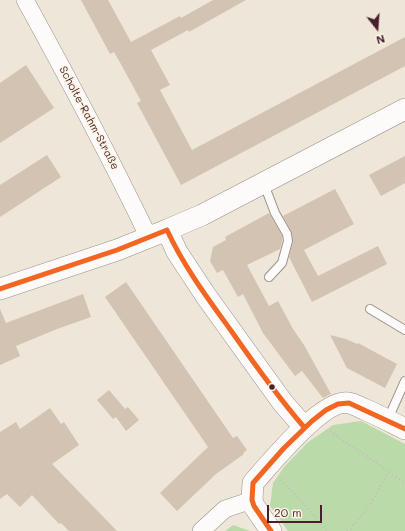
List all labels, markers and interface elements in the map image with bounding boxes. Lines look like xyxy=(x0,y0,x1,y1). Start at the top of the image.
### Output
north arrow xyxy=(357,8,397,48)
text: N xyxy=(374,32,387,48)
street label: Scholte-Rahm-Straße xyxy=(56,64,122,172)
unlabelled marker xyxy=(267,382,277,392)
scale bar xyxy=(269,497,324,523)
text: 20 m xyxy=(274,504,302,520)

